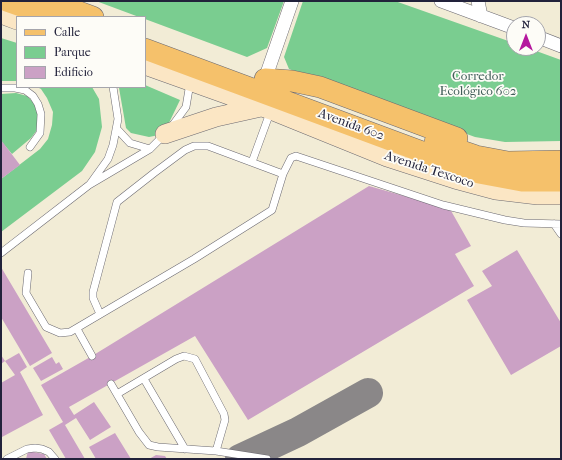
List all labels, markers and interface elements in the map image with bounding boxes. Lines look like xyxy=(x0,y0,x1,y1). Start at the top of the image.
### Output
legend xyxy=(16,16,146,88)
north arrow xyxy=(506,16,546,56)
text: N xyxy=(522,18,530,31)
text: Calle xyxy=(54,25,80,39)
text: Parque xyxy=(54,45,91,59)
text: Edificio xyxy=(54,65,93,79)
park label: Corredor Ecológico 602 xyxy=(439,69,517,100)
street label: Avenida 602 xyxy=(316,106,386,144)
street label: Avenida Texcoco xyxy=(382,148,476,192)

